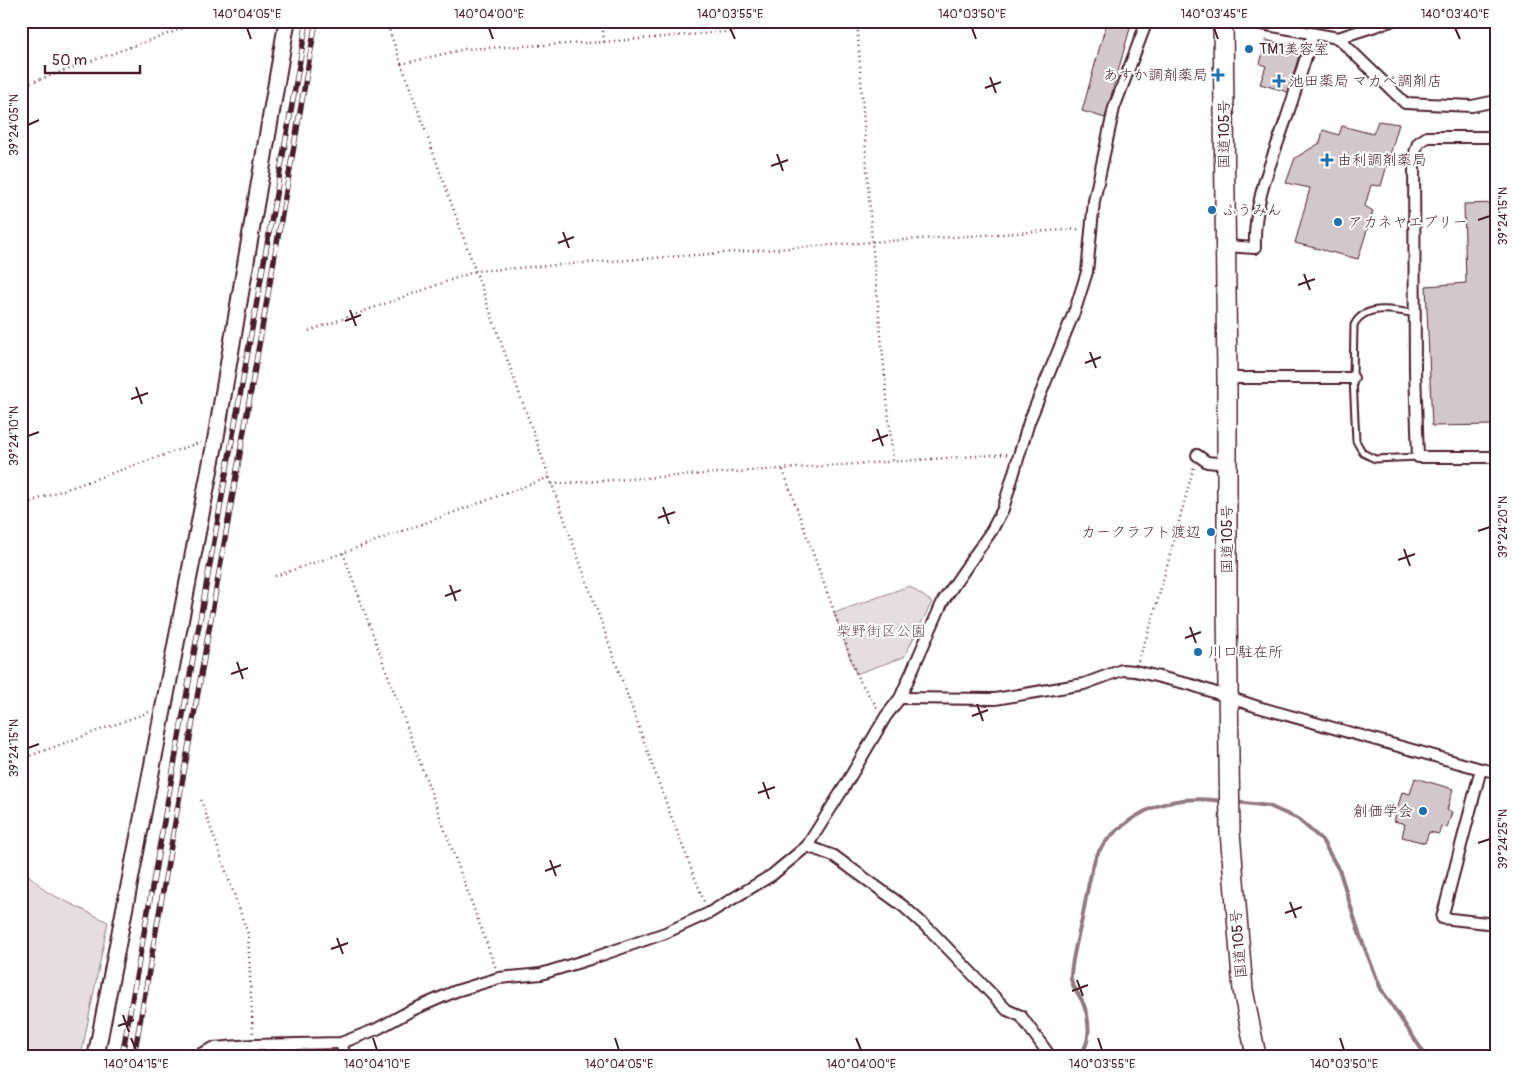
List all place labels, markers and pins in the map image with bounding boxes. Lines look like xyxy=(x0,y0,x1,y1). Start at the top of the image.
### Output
place label: TM1美容室 xyxy=(1259,40,1329,59)
marker: TM1美容室 xyxy=(1243,43,1255,55)
place label: あすか調剤薬局 xyxy=(1103,66,1208,85)
marker: あすか調剤薬局 xyxy=(1212,69,1224,81)
place label: 池田薬局 マカベ調剤店 xyxy=(1289,72,1442,91)
marker: 池田薬局 マカベ調剤店 xyxy=(1273,75,1285,87)
place label: 由利調剤薬局 xyxy=(1337,151,1427,170)
marker: 由利調剤薬局 xyxy=(1321,154,1333,166)
place label: ふうみん xyxy=(1222,201,1282,220)
marker: ふうみん xyxy=(1206,204,1218,216)
place label: アカネヤエブリー xyxy=(1348,213,1468,232)
marker: アカネヤエブリー xyxy=(1332,216,1344,228)
place label: カークラフト渡辺 xyxy=(1081,523,1201,542)
marker: カークラフト渡辺 xyxy=(1205,526,1217,538)
place label: 川口駐在所 xyxy=(1208,643,1283,662)
marker: 川口駐在所 xyxy=(1192,646,1204,658)
place label: 創価学会 xyxy=(1353,802,1413,821)
marker: 創価学会 xyxy=(1417,805,1429,817)

